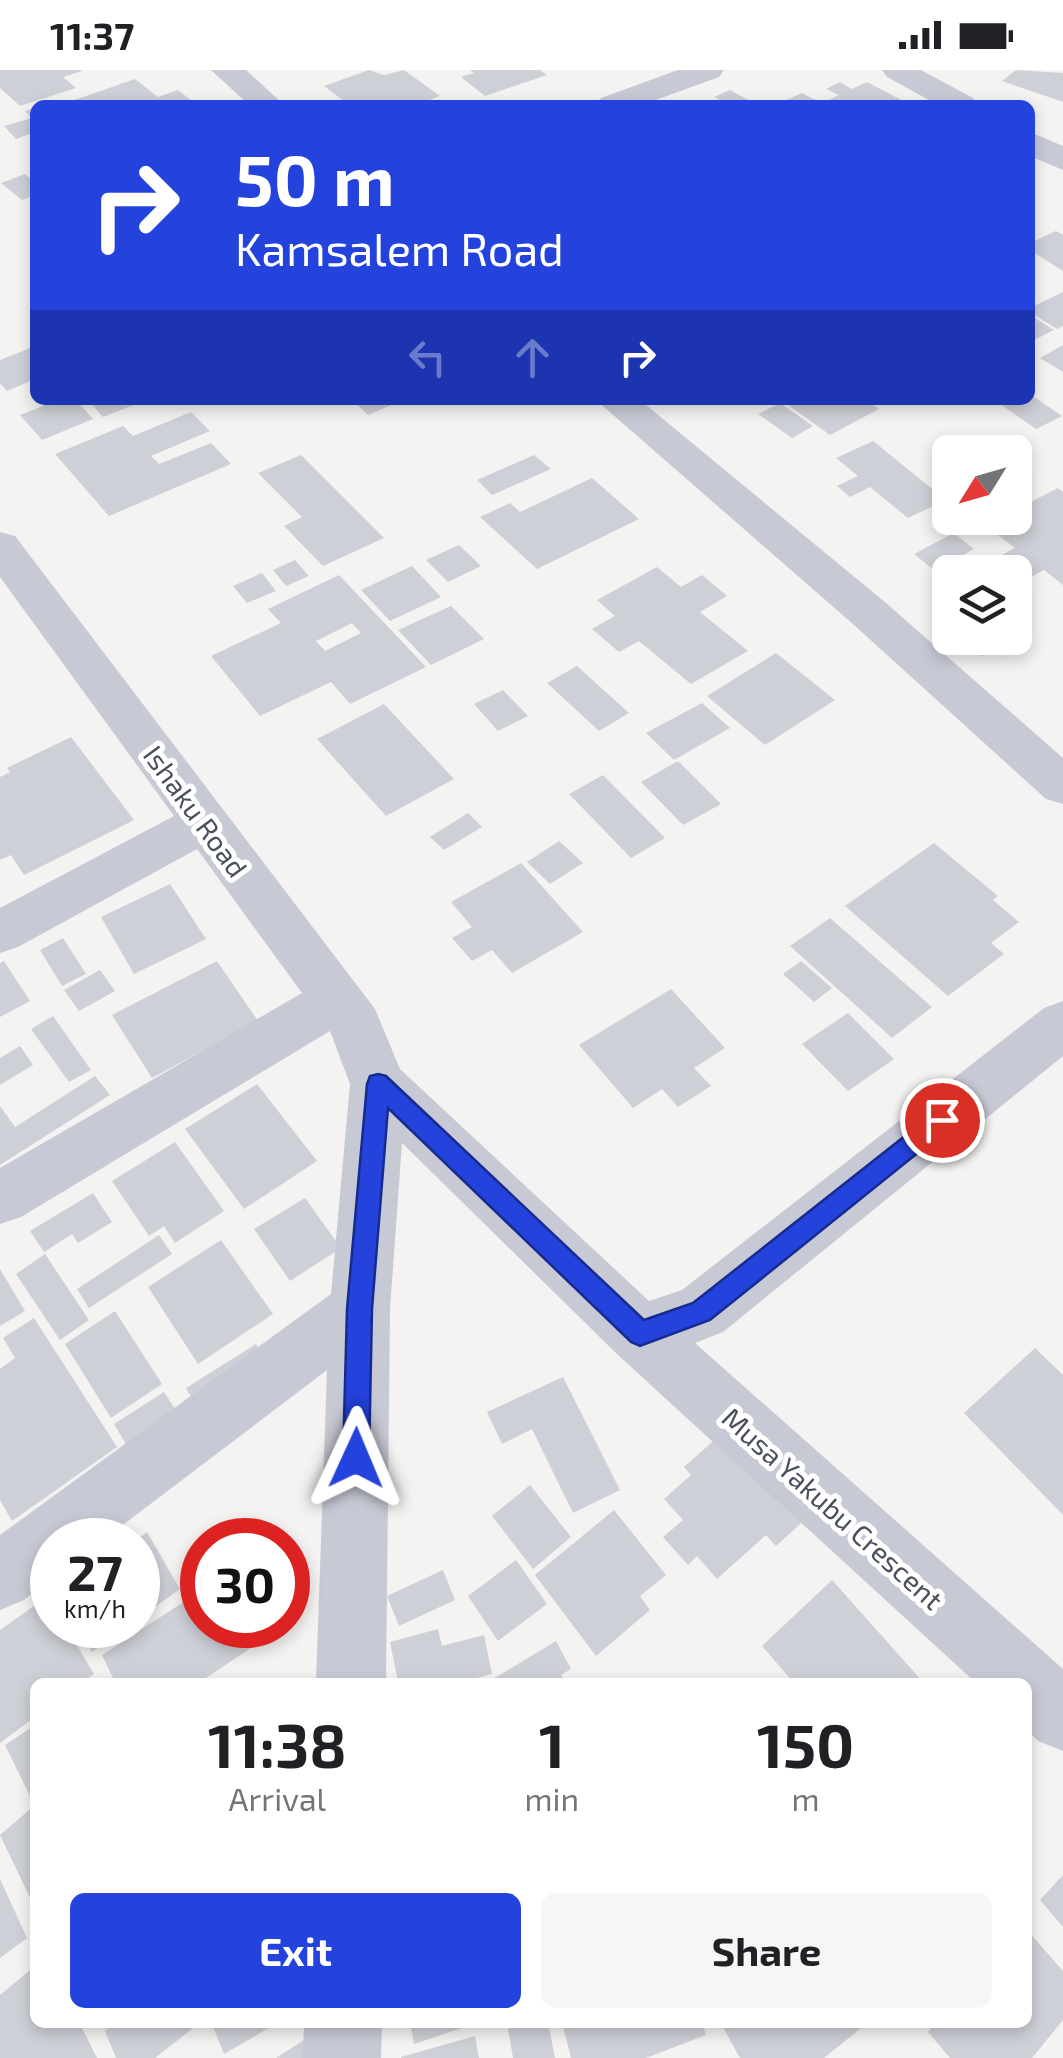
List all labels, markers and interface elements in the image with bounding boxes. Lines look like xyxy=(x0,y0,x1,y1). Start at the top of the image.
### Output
text: 11:37 xyxy=(50,12,134,58)
text: 50 m xyxy=(235,136,395,220)
icon: right xyxy=(70,140,200,270)
text: Kamsalem Road xyxy=(235,221,564,275)
icon: left xyxy=(400,330,455,385)
icon: ahead xyxy=(505,330,560,385)
icon: right xyxy=(610,330,665,385)
north arrow xyxy=(932,435,1032,535)
map controls xyxy=(932,435,1032,655)
button: layers xyxy=(932,555,1032,655)
street label: Ishaku Road xyxy=(137,739,255,883)
pin xyxy=(900,1078,985,1163)
icon: arrive xyxy=(915,1093,970,1148)
street label: Musa Yakubu Crescent xyxy=(716,1400,950,1616)
position arrow xyxy=(304,1406,408,1510)
speed limit sign: 30 xyxy=(180,1518,310,1648)
text: 27 xyxy=(67,1541,123,1601)
text: km/h xyxy=(64,1593,126,1623)
text: 11:38 xyxy=(208,1708,347,1780)
text: 1 xyxy=(539,1708,565,1780)
text: 150 xyxy=(757,1708,854,1780)
text: Arrival xyxy=(229,1779,326,1817)
text: min xyxy=(525,1779,579,1817)
text: m xyxy=(792,1779,820,1817)
button: Exit xyxy=(70,1893,521,2008)
button: Share xyxy=(541,1893,992,2008)

